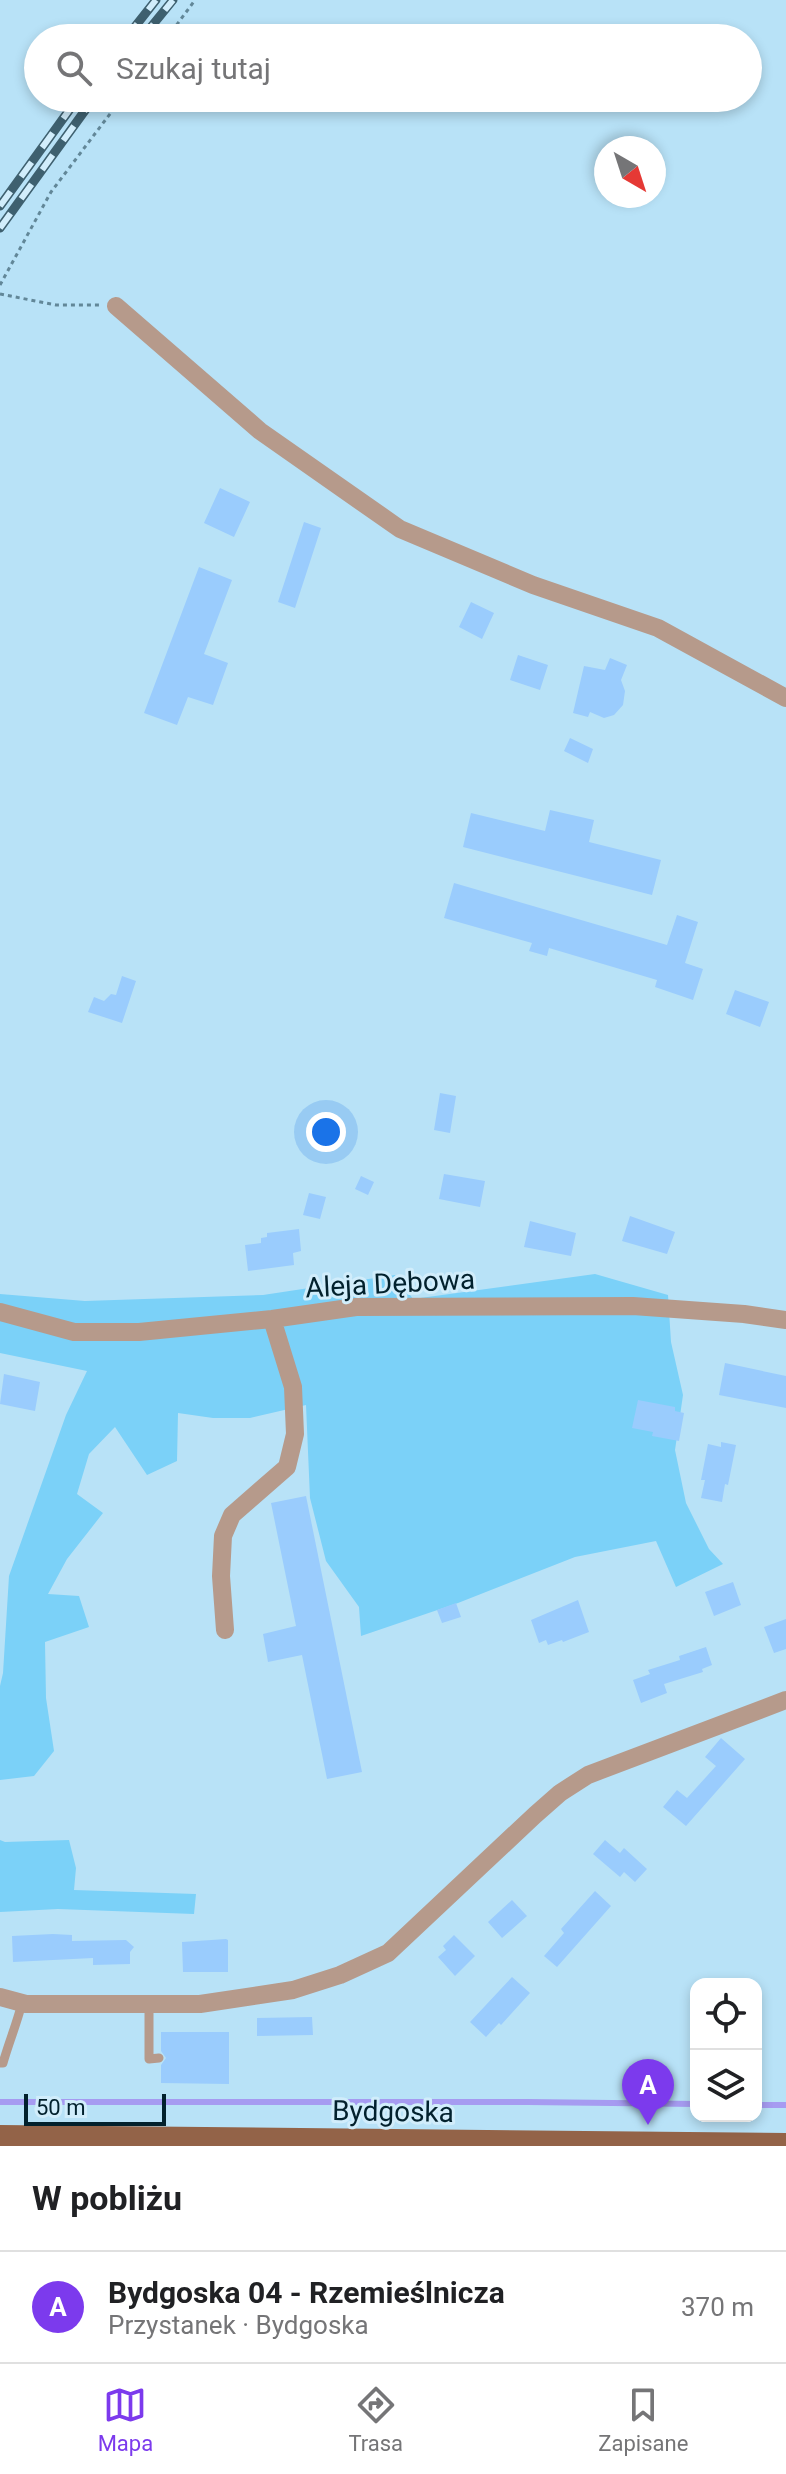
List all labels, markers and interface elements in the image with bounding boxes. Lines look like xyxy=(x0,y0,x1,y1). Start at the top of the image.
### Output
search box xyxy=(24,24,762,112)
icon: search xyxy=(52,46,96,90)
text: Szukaj tutaj xyxy=(116,51,271,86)
north arrow xyxy=(594,136,666,208)
your location xyxy=(306,1112,346,1152)
street label: Aleja Dębowa xyxy=(304,1263,476,1304)
map controls xyxy=(690,1978,762,2122)
button: locate xyxy=(690,1978,762,2050)
button: layers xyxy=(690,2050,762,2122)
pin: A xyxy=(622,2059,674,2125)
scale bar xyxy=(24,2090,166,2126)
street label: Bydgoska xyxy=(332,2094,454,2129)
text: 50 m xyxy=(36,2095,85,2120)
text: W pobliżu xyxy=(32,2178,182,2218)
text: Bydgoska 04 - Rzemieślnicza xyxy=(108,2275,505,2310)
text: A xyxy=(49,2292,67,2322)
text: 370 m xyxy=(681,2292,754,2322)
text: Przystanek · Bydgoska xyxy=(108,2310,369,2340)
tab: Mapa xyxy=(98,2383,153,2456)
tab: Trasa xyxy=(348,2383,403,2456)
tab: Zapisane xyxy=(598,2383,688,2456)

